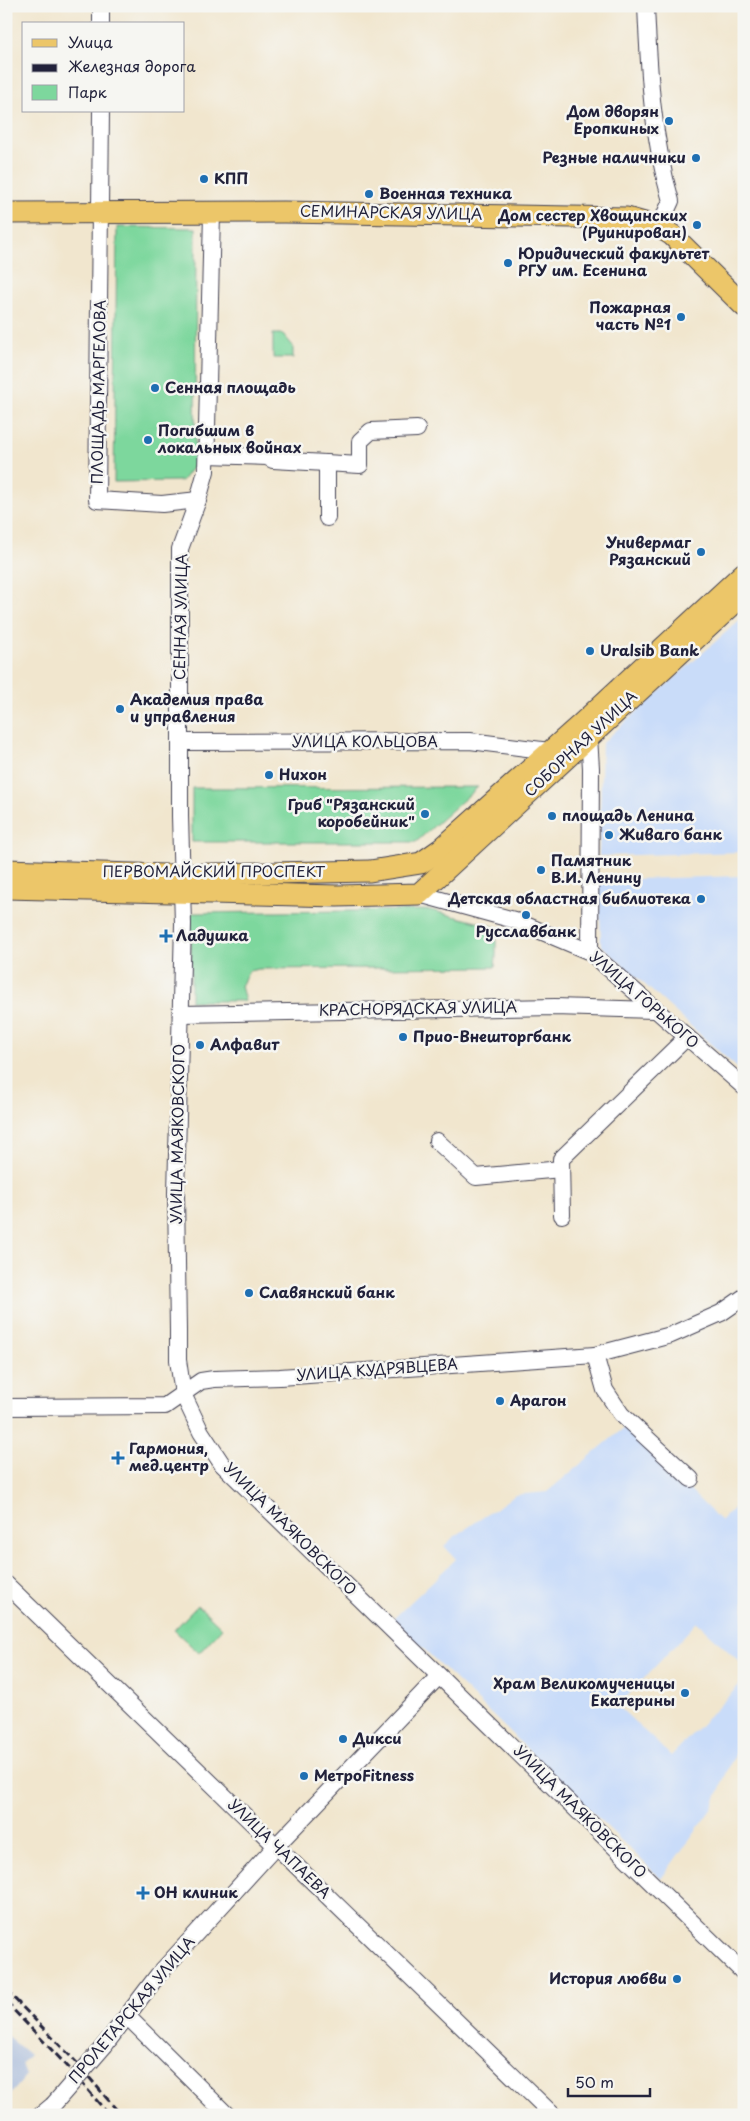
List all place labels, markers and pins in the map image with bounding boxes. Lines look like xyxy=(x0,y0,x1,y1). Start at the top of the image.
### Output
place label: Дом дворян Еропкиных xyxy=(566,99,660,139)
marker: Дом дворян Еропкиных xyxy=(663,115,675,127)
place label: Резные наличники xyxy=(542,145,686,168)
marker: Резные наличники xyxy=(690,152,702,164)
place label: КПП xyxy=(214,166,249,189)
marker: КПП xyxy=(198,173,210,185)
place label: Военная техника xyxy=(379,181,513,204)
marker: Военная техника xyxy=(363,188,375,200)
place label: Дом сестер Хвощинских (Руинирован) xyxy=(497,203,688,243)
marker: Дом сестер Хвощинских (Руинирован) xyxy=(691,219,703,231)
place label: Юридический факультет РГУ им. Есенина xyxy=(518,241,710,281)
marker: Юридический факультет РГУ им. Есенина xyxy=(502,257,514,269)
place label: Пожарная часть №1 xyxy=(589,295,671,335)
marker: Пожарная часть №1 xyxy=(675,311,687,323)
place label: Сенная площадь xyxy=(165,375,296,398)
marker: Сенная площадь xyxy=(149,382,161,394)
place label: Погибшим в локальных войнах xyxy=(157,418,302,458)
marker: Погибшим в локальных войнах xyxy=(142,434,154,446)
place label: Универмаг Рязанский xyxy=(605,530,692,570)
marker: Универмаг Рязанский xyxy=(695,546,707,558)
place label: Uralsib Bank xyxy=(600,638,699,661)
marker: Uralsib Bank xyxy=(584,645,596,657)
place label: Академия права и управления xyxy=(130,687,264,727)
marker: Академия права и управления xyxy=(114,703,126,715)
place label: Нихон xyxy=(279,762,327,785)
marker: Нихон xyxy=(263,769,275,781)
place label: Гриб "Рязанский коробейник" xyxy=(288,792,415,832)
place label: площадь Ленина xyxy=(562,803,695,826)
marker: Гриб "Рязанский коробейник" xyxy=(419,808,431,820)
marker: площадь Ленина xyxy=(546,810,558,822)
place label: Живаго банк xyxy=(619,822,722,845)
marker: Живаго банк xyxy=(603,829,615,841)
place label: Памятник В.И. Ленину xyxy=(551,848,642,888)
marker: Памятник В.И. Ленину xyxy=(535,864,547,876)
place label: Детская областная библиотека xyxy=(447,886,691,909)
marker: Детская областная библиотека xyxy=(695,893,707,905)
marker: Русславбанк xyxy=(520,909,532,921)
place label: Русславбанк xyxy=(476,919,577,942)
place label: Ладушка xyxy=(176,923,249,946)
marker: Ладушка xyxy=(160,930,172,942)
place label: Прио-Внешторгбанк xyxy=(413,1024,572,1047)
marker: Прио-Внешторгбанк xyxy=(397,1031,409,1043)
place label: Алфавит xyxy=(209,1032,280,1055)
marker: Алфавит xyxy=(194,1039,206,1051)
place label: Славянский банк xyxy=(259,1280,395,1303)
marker: Славянский банк xyxy=(243,1287,255,1299)
place label: Арагон xyxy=(509,1388,567,1411)
marker: Арагон xyxy=(494,1395,506,1407)
place label: Гармония, мед.центр xyxy=(129,1436,209,1476)
marker: Гармония, мед.центр xyxy=(111,1451,125,1465)
place label: Храм Великомученицы Екатерины xyxy=(494,1671,675,1711)
marker: Храм Великомученицы Екатерины xyxy=(679,1687,691,1699)
place label: Дикси xyxy=(352,1726,402,1749)
marker: Дикси xyxy=(337,1733,349,1745)
place label: МетроFitness xyxy=(314,1763,414,1786)
marker: МетроFitness xyxy=(298,1770,310,1782)
place label: ОН клиник xyxy=(154,1880,238,1903)
marker: ОН клиник xyxy=(136,1886,150,1900)
place label: История любви xyxy=(549,1966,667,1989)
marker: История любви xyxy=(671,1973,683,1985)

